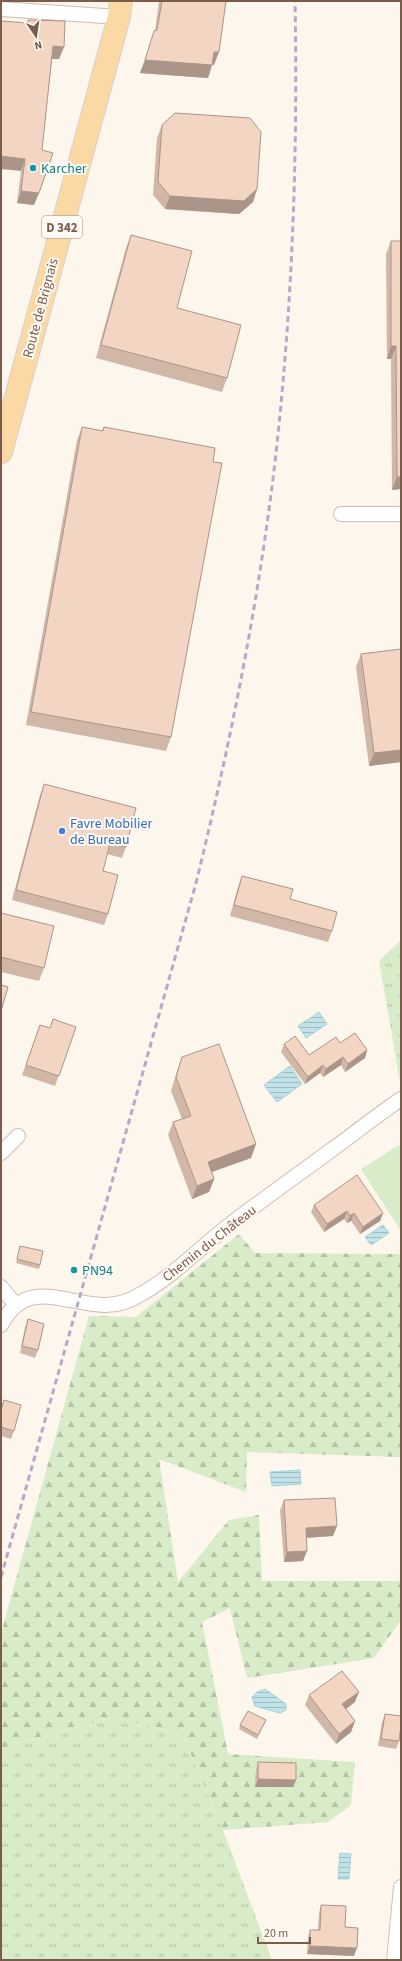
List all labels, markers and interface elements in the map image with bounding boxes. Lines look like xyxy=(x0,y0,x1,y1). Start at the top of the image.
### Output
north arrow xyxy=(16,16,56,56)
text: N xyxy=(33,37,43,53)
place label: Karcher xyxy=(41,159,87,179)
marker: Karcher xyxy=(28,163,38,173)
road number: D 342 xyxy=(42,216,82,238)
street label: Route de Brignais xyxy=(18,256,64,360)
place label: Favre Mobilier de Bureau xyxy=(70,814,152,850)
marker: Favre Mobilier de Bureau xyxy=(57,826,67,836)
street label: Chemin du Château xyxy=(158,1201,261,1287)
place label: PN94 xyxy=(82,1261,113,1281)
marker: PN94 xyxy=(69,1265,79,1275)
scale bar xyxy=(258,1919,310,1945)
text: 20 m xyxy=(264,1925,288,1942)

